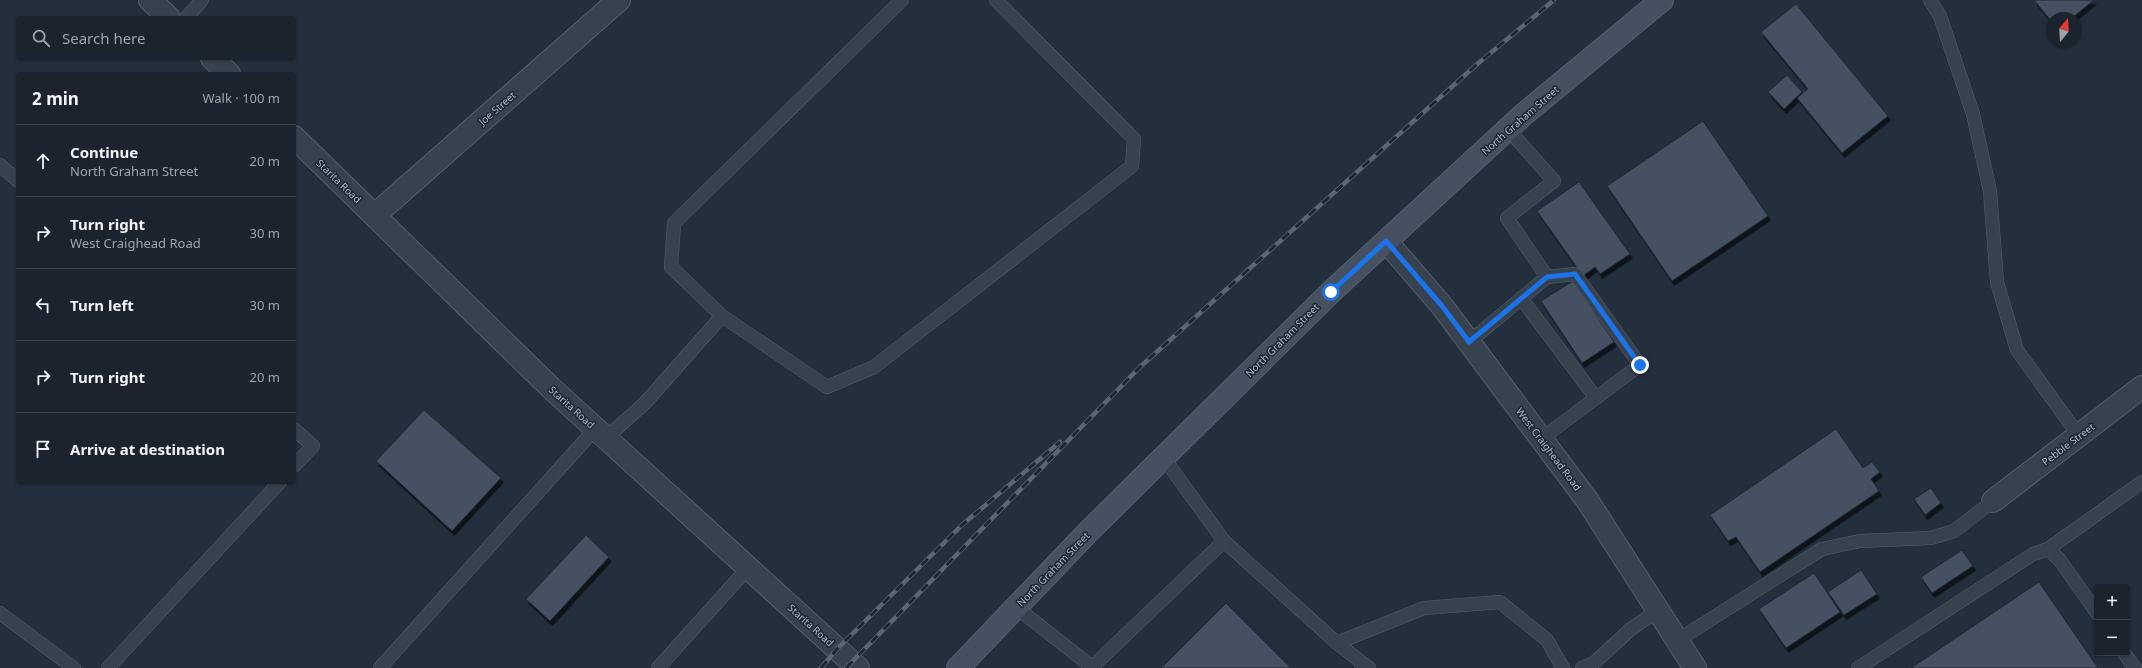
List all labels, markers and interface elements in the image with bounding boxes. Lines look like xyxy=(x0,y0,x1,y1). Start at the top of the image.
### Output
north arrow xyxy=(2046,12,2082,48)
search box xyxy=(16,16,296,60)
icon: search xyxy=(30,27,52,49)
text: Search here xyxy=(62,28,145,48)
street label: North Graham Street xyxy=(1478,82,1562,158)
text: 2 min xyxy=(32,87,79,110)
street label: Joe Street xyxy=(475,88,519,129)
text: Walk · 100 m xyxy=(202,89,280,107)
text: Continue xyxy=(70,142,138,162)
icon: ahead xyxy=(32,150,54,172)
text: 20 m xyxy=(250,152,280,170)
street label: Starita Road xyxy=(314,156,364,206)
text: North Graham Street xyxy=(70,162,198,180)
text: Turn right xyxy=(70,214,145,234)
icon: right xyxy=(32,222,54,244)
text: 30 m xyxy=(250,224,280,242)
text: West Craighead Road xyxy=(70,234,201,252)
route start xyxy=(1322,283,1340,301)
icon: left xyxy=(32,294,54,316)
text: Turn left xyxy=(70,295,134,315)
text: 30 m xyxy=(250,296,280,314)
street label: North Graham Street xyxy=(1242,300,1322,380)
route end xyxy=(1631,356,1649,374)
icon: right xyxy=(32,366,54,388)
text: Turn right xyxy=(70,367,145,387)
text: 20 m xyxy=(250,368,280,386)
street label: Starita Road xyxy=(546,383,598,431)
street label: West Craighead Road xyxy=(1513,405,1585,493)
street label: Pebble Street xyxy=(2039,419,2098,468)
icon: arrive xyxy=(32,438,54,460)
text: Arrive at destination xyxy=(70,439,225,459)
street label: North Graham Street xyxy=(1014,528,1093,609)
map controls xyxy=(2094,584,2130,656)
button: + xyxy=(2094,584,2130,620)
street label: Starita Road xyxy=(785,601,837,649)
button: − xyxy=(2094,620,2130,656)

